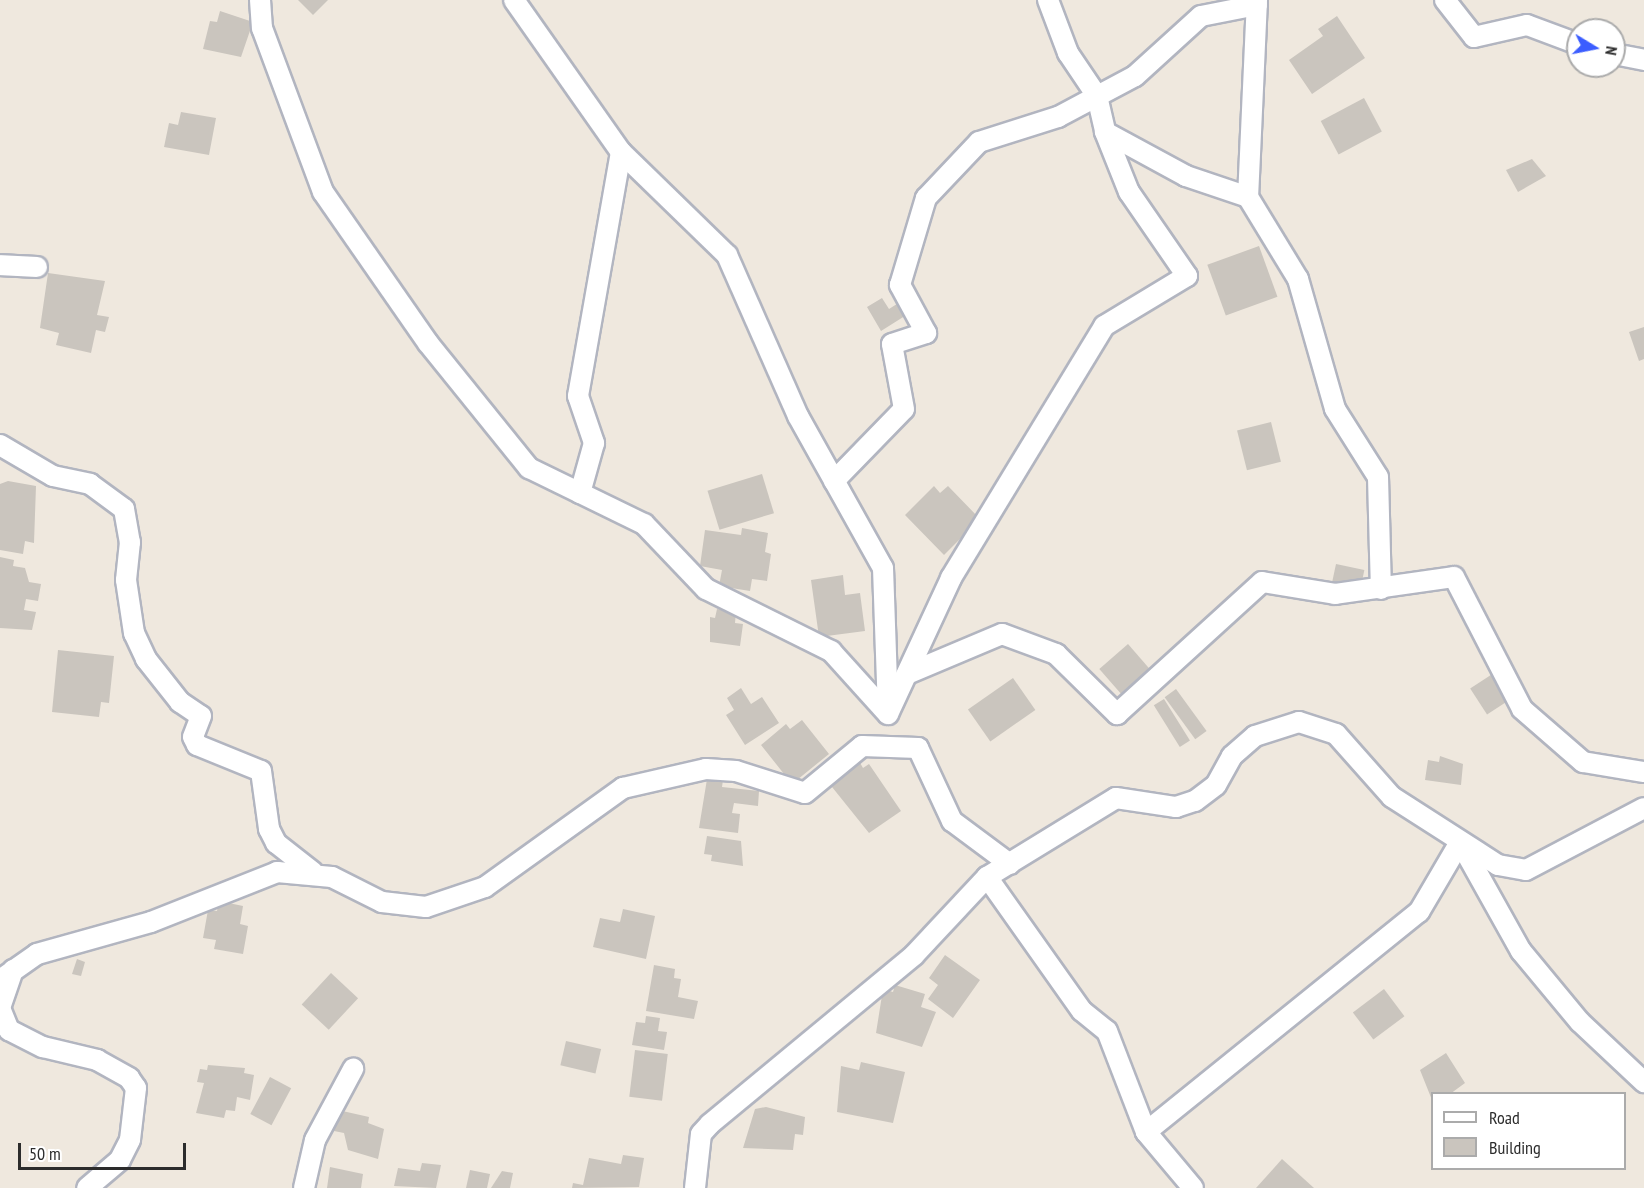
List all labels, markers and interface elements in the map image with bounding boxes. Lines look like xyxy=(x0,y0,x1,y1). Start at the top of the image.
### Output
north arrow xyxy=(1566,18,1626,78)
text: N xyxy=(1601,45,1622,57)
legend xyxy=(1431,1092,1626,1170)
text: Road xyxy=(1489,1106,1520,1129)
scale bar xyxy=(21,1131,189,1169)
text: Building xyxy=(1489,1136,1541,1159)
text: 50 m xyxy=(29,1142,61,1165)

